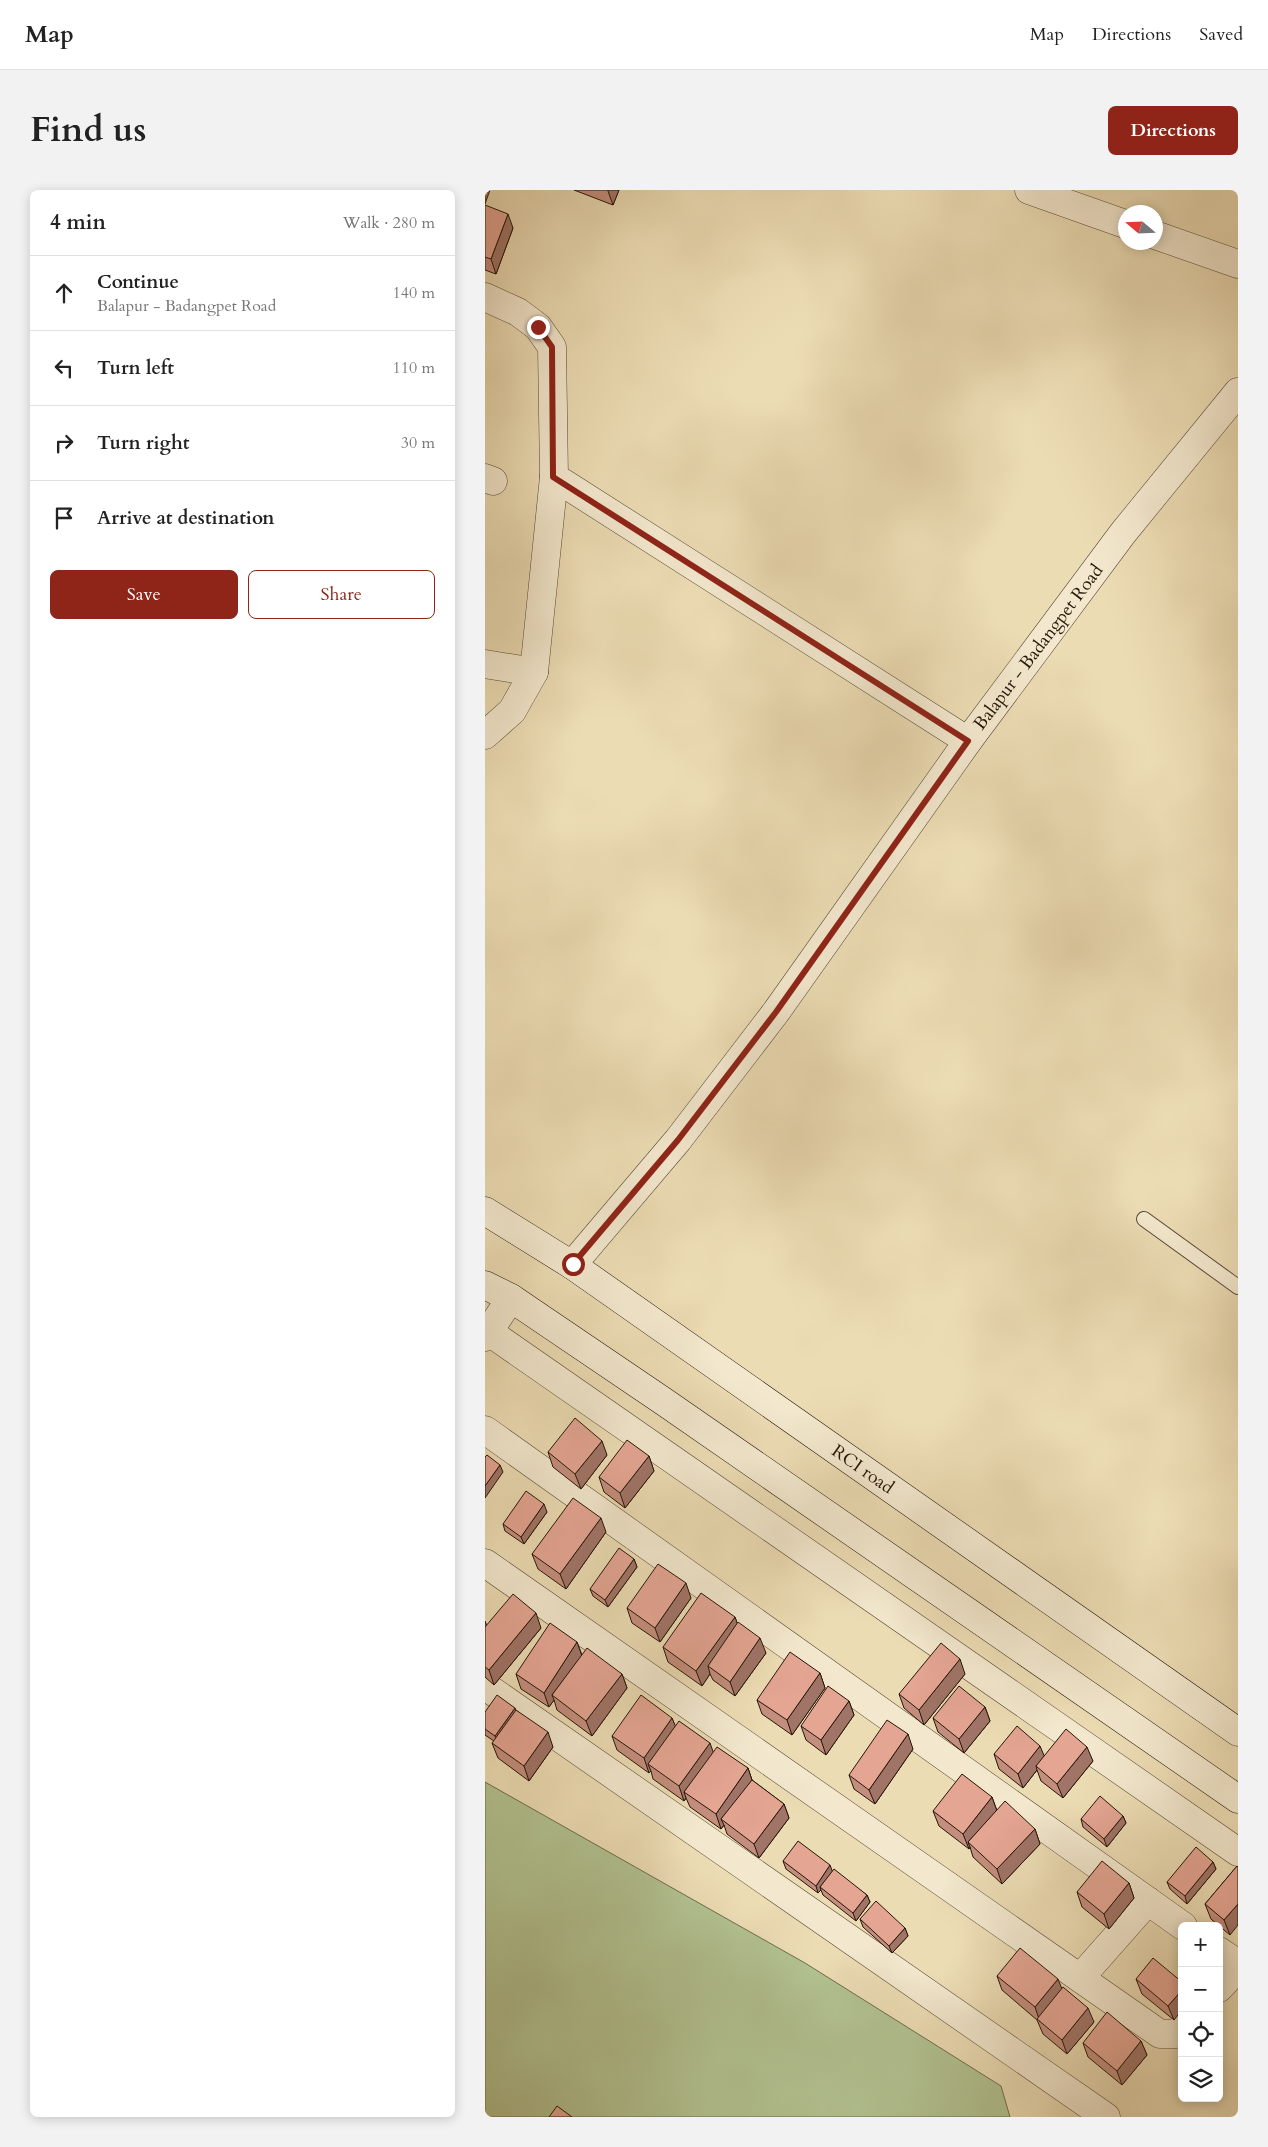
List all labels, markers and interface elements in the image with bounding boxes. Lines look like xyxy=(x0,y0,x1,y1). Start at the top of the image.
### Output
text: Map xyxy=(25,18,74,51)
text: Map xyxy=(1030,22,1064,47)
text: Directions xyxy=(1092,22,1171,47)
text: Saved xyxy=(1199,22,1243,47)
text: Find us xyxy=(30,106,146,154)
button: Directions xyxy=(1108,106,1238,155)
north arrow xyxy=(1118,205,1163,250)
text: 4 min xyxy=(50,208,106,237)
text: Walk · 280 m xyxy=(343,212,435,234)
text: Continue xyxy=(97,269,179,295)
icon: ahead xyxy=(50,279,78,307)
text: 140 m xyxy=(393,282,435,304)
text: Balapur - Badangpet Road xyxy=(97,295,276,317)
route end xyxy=(527,316,550,339)
icon: left xyxy=(50,354,78,382)
text: Turn left xyxy=(97,355,174,381)
text: 110 m xyxy=(393,357,435,379)
icon: right xyxy=(50,429,78,457)
text: Turn right xyxy=(97,430,189,456)
text: 30 m xyxy=(401,432,435,454)
icon: arrive xyxy=(50,504,78,532)
text: Arrive at destination xyxy=(97,505,274,531)
street label: Balapur - Badangpet Road xyxy=(968,559,1109,735)
button: Save xyxy=(50,570,238,619)
button: Share xyxy=(248,570,435,619)
route start xyxy=(562,1253,585,1276)
street label: RCI road xyxy=(827,1439,899,1500)
map controls xyxy=(1178,1922,1223,2102)
button: + xyxy=(1178,1922,1223,1967)
button: − xyxy=(1178,1967,1223,2012)
button: locate xyxy=(1178,2012,1223,2057)
button: layers xyxy=(1178,2057,1223,2102)

